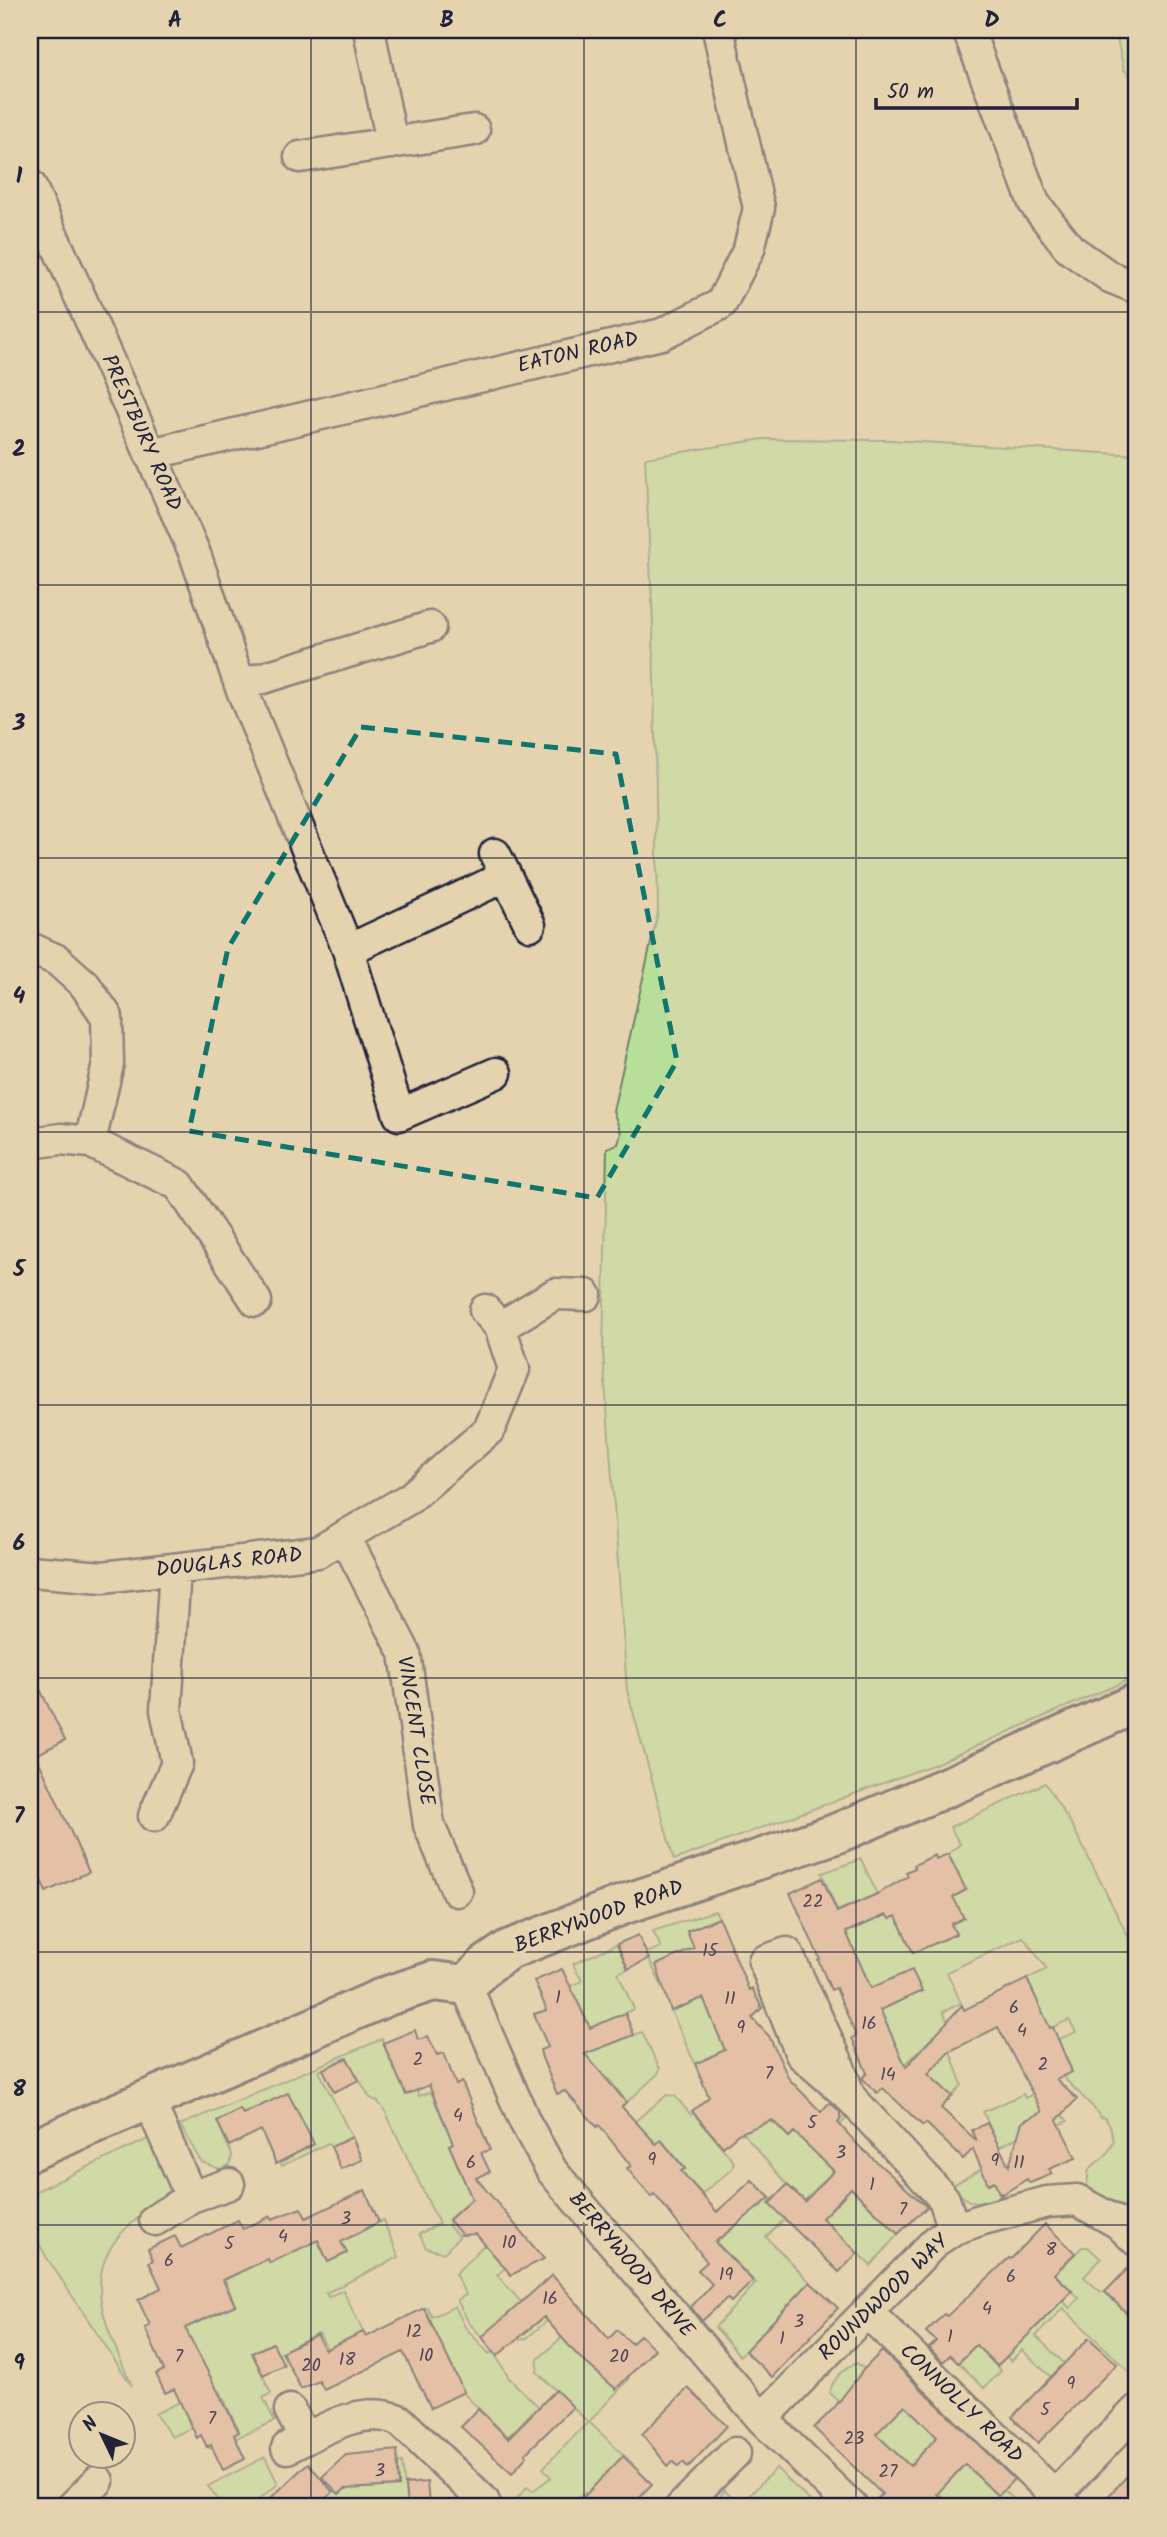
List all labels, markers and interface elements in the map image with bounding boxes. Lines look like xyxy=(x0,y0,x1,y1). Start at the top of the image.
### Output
text: A xyxy=(168,3,182,39)
text: B xyxy=(440,3,454,39)
text: C xyxy=(713,3,727,39)
text: D xyxy=(984,3,1000,39)
scale bar xyxy=(876,66,1078,110)
text: 50 m xyxy=(887,76,934,109)
text: 1 xyxy=(16,159,23,195)
street label: EATON ROAD xyxy=(514,323,642,383)
street label: PRESTBURY ROAD xyxy=(92,349,190,517)
text: 2 xyxy=(12,432,26,468)
text: 3 xyxy=(12,706,26,742)
text: 4 xyxy=(13,979,26,1015)
text: 5 xyxy=(12,1252,27,1288)
text: 6 xyxy=(13,1526,25,1562)
street label: DOUGLAS ROAD xyxy=(154,1539,304,1587)
street label: VINCENT CLOSE xyxy=(387,1654,443,1809)
text: 7 xyxy=(14,1799,26,1835)
street label: BERRYWOOD ROAD xyxy=(510,1871,688,1963)
house number: 22 xyxy=(803,1888,823,1917)
house number: 15 xyxy=(702,1937,719,1966)
house number: 1 xyxy=(555,1984,561,2013)
house number: 11 xyxy=(724,1985,736,2014)
house number: 6 xyxy=(1009,1994,1019,2023)
house number: 16 xyxy=(861,2010,877,2039)
house number: 9 xyxy=(737,2014,746,2043)
house number: 4 xyxy=(1017,2017,1027,2046)
house number: 2 xyxy=(413,2046,423,2075)
house number: 2 xyxy=(1038,2051,1048,2080)
house number: 7 xyxy=(765,2060,774,2089)
house number: 14 xyxy=(880,2061,896,2090)
text: 8 xyxy=(12,2072,26,2108)
house number: 4 xyxy=(453,2102,463,2131)
house number: 5 xyxy=(807,2109,818,2138)
house number: 3 xyxy=(836,2139,846,2168)
house number: 9 xyxy=(648,2146,657,2175)
house number: 9 xyxy=(991,2147,1000,2176)
house number: 6 xyxy=(466,2149,476,2178)
house number: 11 xyxy=(1013,2149,1025,2178)
house number: 1 xyxy=(869,2171,875,2200)
street label: BERRYWOOD DRIVE xyxy=(560,2185,703,2346)
house number: 7 xyxy=(899,2196,908,2225)
house number: 3 xyxy=(341,2205,351,2234)
house number: 4 xyxy=(278,2223,288,2252)
street label: ROUNDWOOD WAY xyxy=(811,2226,958,2369)
house number: 10 xyxy=(502,2229,516,2258)
house number: 5 xyxy=(224,2230,235,2259)
house number: 8 xyxy=(1046,2236,1057,2265)
house number: 6 xyxy=(164,2247,174,2276)
house number: 19 xyxy=(719,2261,733,2290)
house number: 6 xyxy=(1006,2263,1016,2292)
house number: 16 xyxy=(542,2285,558,2314)
house number: 4 xyxy=(982,2295,992,2324)
house number: 3 xyxy=(794,2308,804,2337)
house number: 12 xyxy=(406,2318,422,2347)
house number: 1 xyxy=(947,2323,953,2352)
house number: 1 xyxy=(779,2325,785,2354)
street label: CONNOLLY ROAD xyxy=(891,2336,1031,2472)
house number: 10 xyxy=(419,2342,433,2371)
house number: 7 xyxy=(175,2343,184,2372)
house number: 20 xyxy=(609,2343,629,2372)
text: 9 xyxy=(13,2346,25,2382)
house number: 18 xyxy=(339,2346,355,2375)
house number: 20 xyxy=(301,2352,321,2381)
house number: 9 xyxy=(1067,2370,1076,2399)
house number: 5 xyxy=(1040,2396,1051,2425)
north arrow xyxy=(66,2400,136,2470)
house number: 7 xyxy=(208,2405,217,2434)
text: N xyxy=(76,2410,106,2439)
house number: 23 xyxy=(844,2425,864,2454)
house number: 3 xyxy=(375,2457,385,2486)
house number: 27 xyxy=(879,2458,898,2487)

